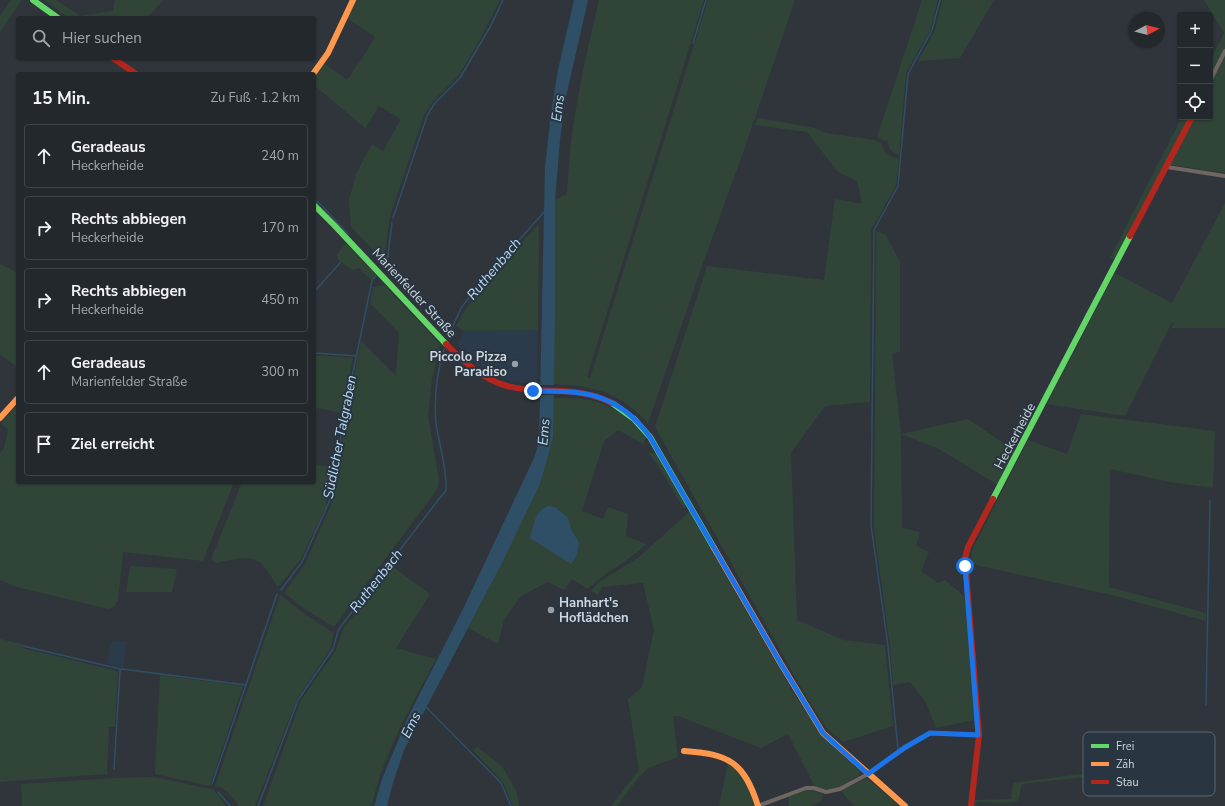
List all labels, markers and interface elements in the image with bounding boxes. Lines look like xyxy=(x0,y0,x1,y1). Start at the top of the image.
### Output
north arrow xyxy=(1129,12,1165,48)
map controls xyxy=(1177,12,1213,120)
button: + xyxy=(1177,12,1213,48)
search box xyxy=(16,16,316,60)
icon: search xyxy=(30,27,52,49)
text: Hier suchen xyxy=(62,28,142,48)
button: − xyxy=(1177,48,1213,84)
button: locate xyxy=(1177,84,1213,120)
text: 15 Min. xyxy=(32,87,90,110)
text: Zu Fuß · 1.2 km xyxy=(210,89,300,107)
water label: Ems xyxy=(547,93,569,123)
text: Geradeaus xyxy=(71,137,146,157)
icon: ahead xyxy=(33,145,55,167)
text: 240 m xyxy=(261,147,299,165)
text: Heckerheide xyxy=(71,157,144,175)
text: Rechts abbiegen xyxy=(71,209,186,229)
icon: right xyxy=(33,217,55,239)
text: 170 m xyxy=(261,219,299,237)
text: Heckerheide xyxy=(71,229,144,247)
water label: Ruthenbach xyxy=(462,234,526,304)
street label: Marienfelder Straße xyxy=(368,244,460,342)
text: Rechts abbiegen xyxy=(71,281,186,301)
icon: right xyxy=(33,289,55,311)
text: 450 m xyxy=(261,291,299,309)
text: Heckerheide xyxy=(71,301,144,319)
place label: Piccolo Pizza Paradiso xyxy=(429,348,507,381)
text: Geradeaus xyxy=(71,353,146,373)
marker: Piccolo Pizza Paradiso xyxy=(510,359,520,369)
icon: ahead xyxy=(33,361,55,383)
text: 300 m xyxy=(261,363,299,381)
text: Marienfelder Straße xyxy=(71,373,187,391)
water label: Südlicher Talgraben xyxy=(319,374,361,500)
route end xyxy=(524,382,542,400)
street label: Heckerheide xyxy=(990,400,1040,472)
water label: Ems xyxy=(533,418,555,446)
icon: arrive xyxy=(33,433,55,455)
text: Ziel erreicht xyxy=(71,434,154,454)
water label: Ruthenbach xyxy=(345,545,407,617)
route start xyxy=(956,557,974,575)
place label: Hanhart's Hoflädchen xyxy=(559,594,629,627)
marker: Hanhart's Hoflädchen xyxy=(546,605,556,615)
water label: Ems xyxy=(396,708,426,741)
legend xyxy=(1083,732,1215,796)
text: Frei xyxy=(1116,739,1134,754)
text: Zäh xyxy=(1116,757,1134,772)
text: Stau xyxy=(1116,775,1139,790)

